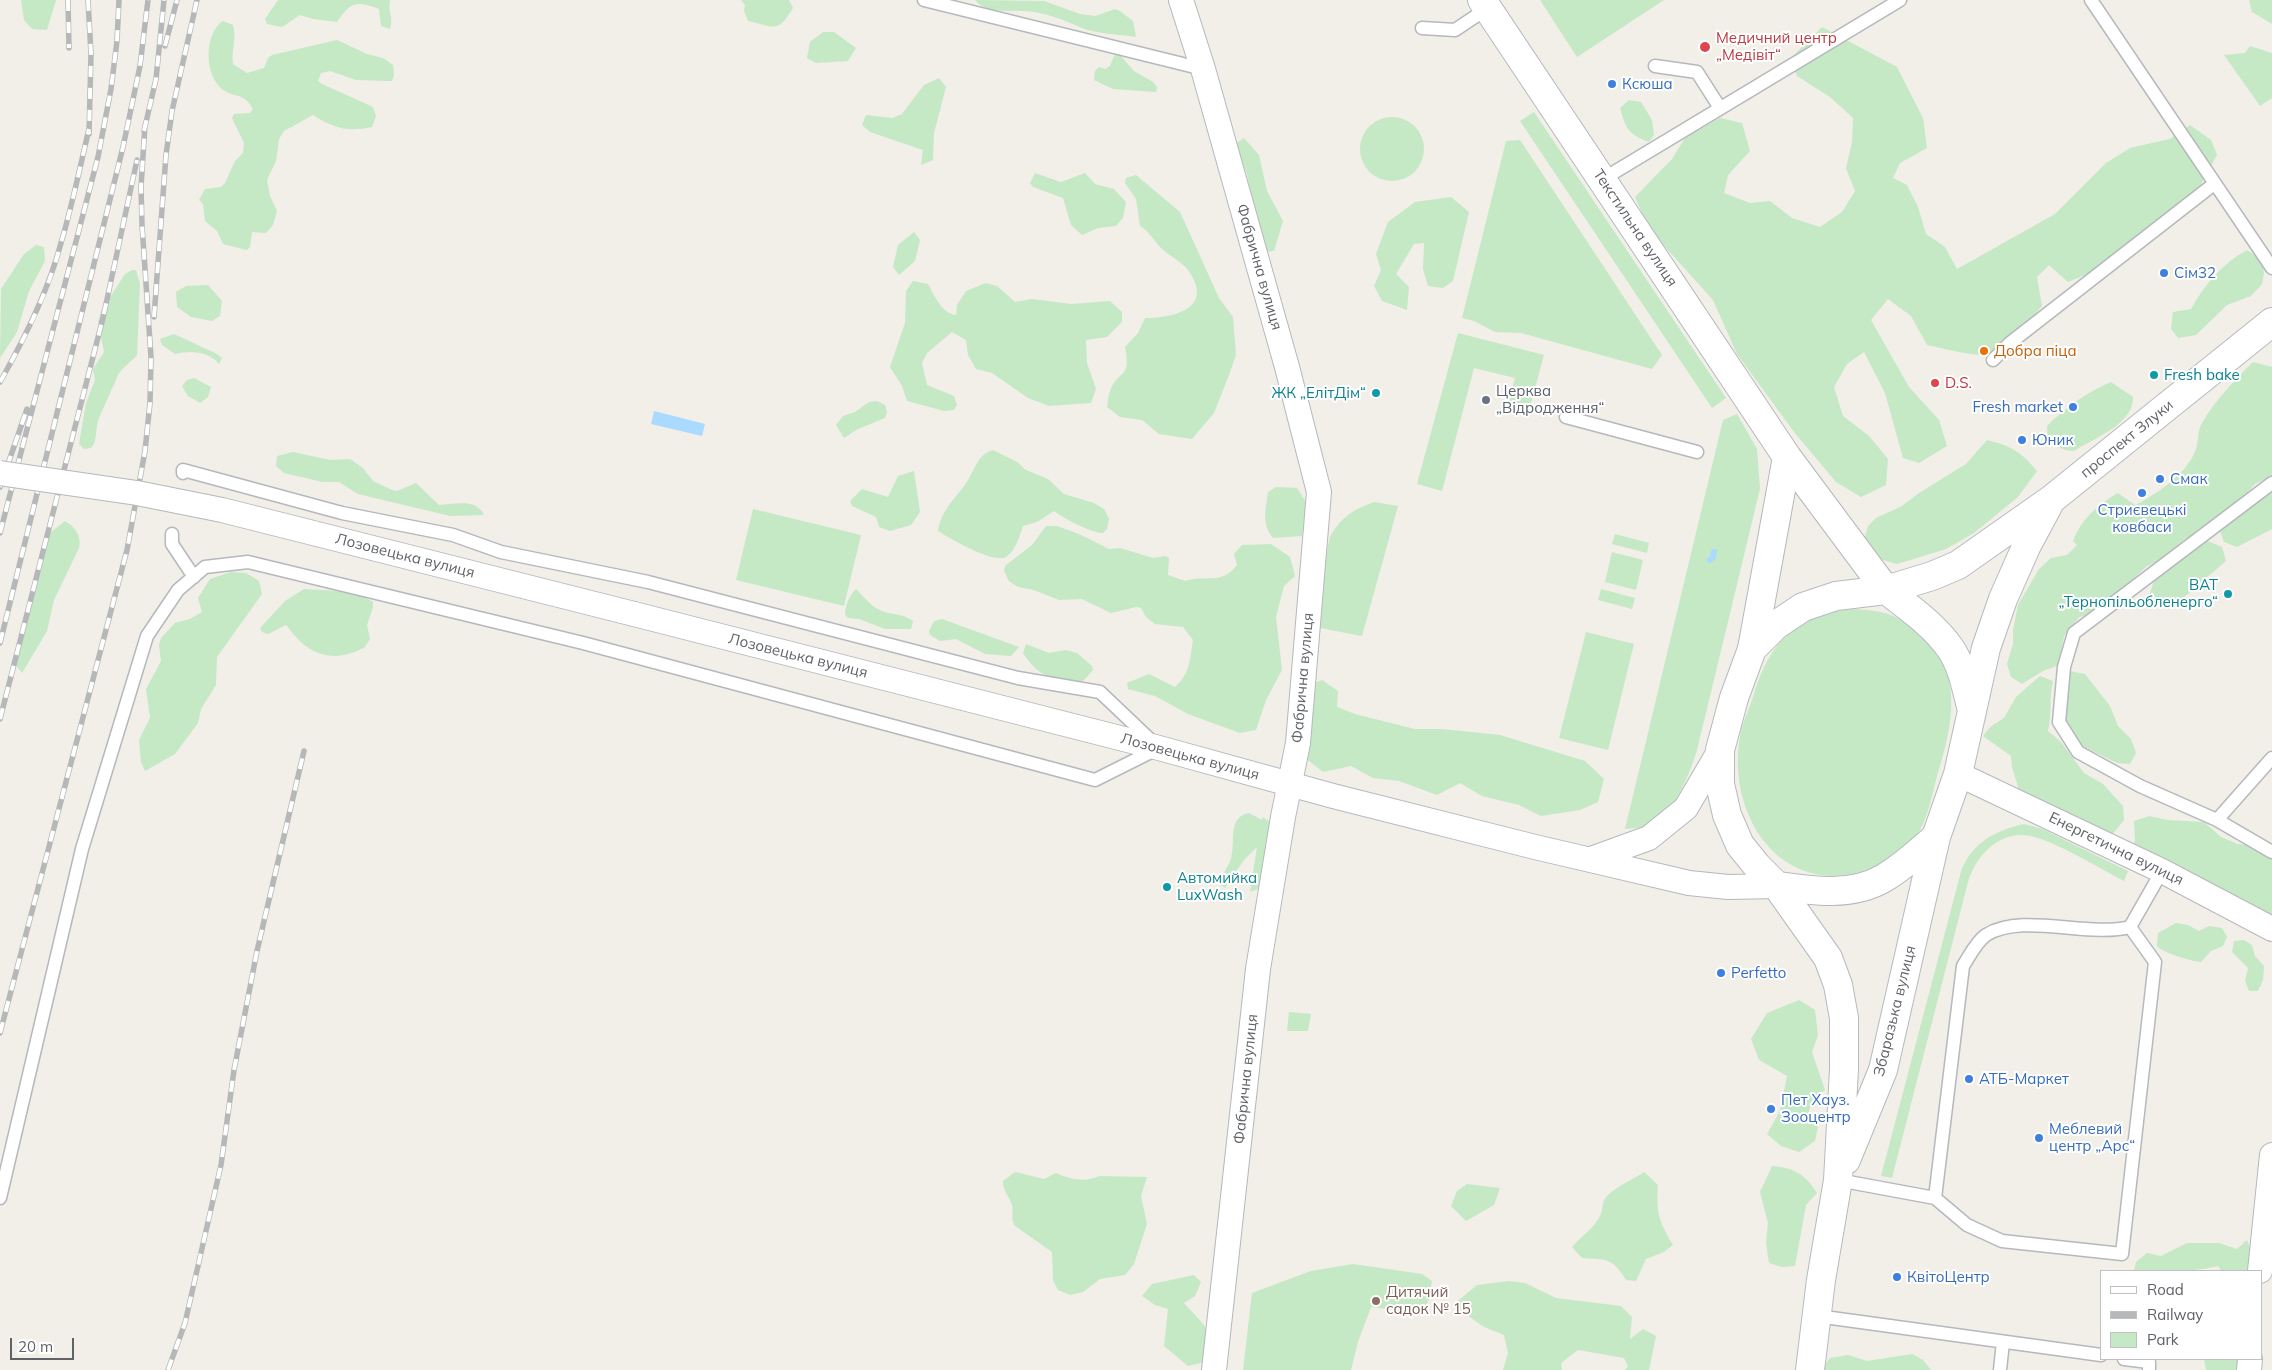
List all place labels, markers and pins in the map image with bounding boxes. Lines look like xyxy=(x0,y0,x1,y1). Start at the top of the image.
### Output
place label: Медичний центр „Медівіт“ xyxy=(1716,29,1837,64)
marker: Медичний центр „Медівіт“ xyxy=(1698,40,1712,54)
place label: Ксюша xyxy=(1622,75,1673,93)
marker: Ксюша xyxy=(1606,78,1618,90)
place label: Сім32 xyxy=(2174,264,2216,282)
marker: Сім32 xyxy=(2158,267,2170,279)
place label: Добра піца xyxy=(1994,342,2077,360)
marker: Добра піца xyxy=(1978,345,1990,357)
place label: Fresh bake xyxy=(2164,366,2240,384)
marker: Fresh bake xyxy=(2148,369,2160,381)
place label: D.S. xyxy=(1945,374,1972,392)
marker: D.S. xyxy=(1929,377,1941,389)
place label: Церква „Відродження“ xyxy=(1496,382,1605,417)
place label: ЖК „ЕлітДім“ xyxy=(1271,384,1366,402)
marker: ЖК „ЕлітДім“ xyxy=(1370,387,1382,399)
marker: Церква „Відродження“ xyxy=(1480,394,1492,406)
place label: Fresh market xyxy=(1973,398,2063,416)
marker: Fresh market xyxy=(2067,401,2079,413)
place label: Юник xyxy=(2032,431,2074,449)
marker: Юник xyxy=(2016,434,2028,446)
place label: Смак xyxy=(2170,470,2208,488)
marker: Смак xyxy=(2154,473,2166,485)
marker: Стриєвецькі ковбаси xyxy=(2136,487,2148,499)
place label: Стриєвецькі ковбаси xyxy=(2098,501,2186,536)
place label: ВАТ „Тернопільобленерго“ xyxy=(2059,576,2218,611)
marker: ВАТ „Тернопільобленерго“ xyxy=(2222,588,2234,600)
place label: Автомийка LuxWash xyxy=(1177,869,1257,904)
marker: Автомийка LuxWash xyxy=(1161,881,1173,893)
place label: Perfetto xyxy=(1731,964,1786,982)
marker: Perfetto xyxy=(1715,967,1727,979)
place label: АТБ-Маркет xyxy=(1979,1070,2069,1088)
marker: АТБ-Маркет xyxy=(1963,1073,1975,1085)
place label: Пет Хауз. Зооцентр xyxy=(1781,1091,1851,1126)
marker: Пет Хауз. Зооцентр xyxy=(1765,1103,1777,1115)
place label: Меблевий центр „Арс“ xyxy=(2049,1120,2135,1155)
marker: Меблевий центр „Арс“ xyxy=(2033,1132,2045,1144)
place label: КвітоЦентр xyxy=(1907,1268,1990,1286)
marker: КвітоЦентр xyxy=(1891,1271,1903,1283)
place label: Дитячий садок № 15 xyxy=(1386,1283,1471,1318)
marker: Дитячий садок № 15 xyxy=(1370,1295,1382,1307)

